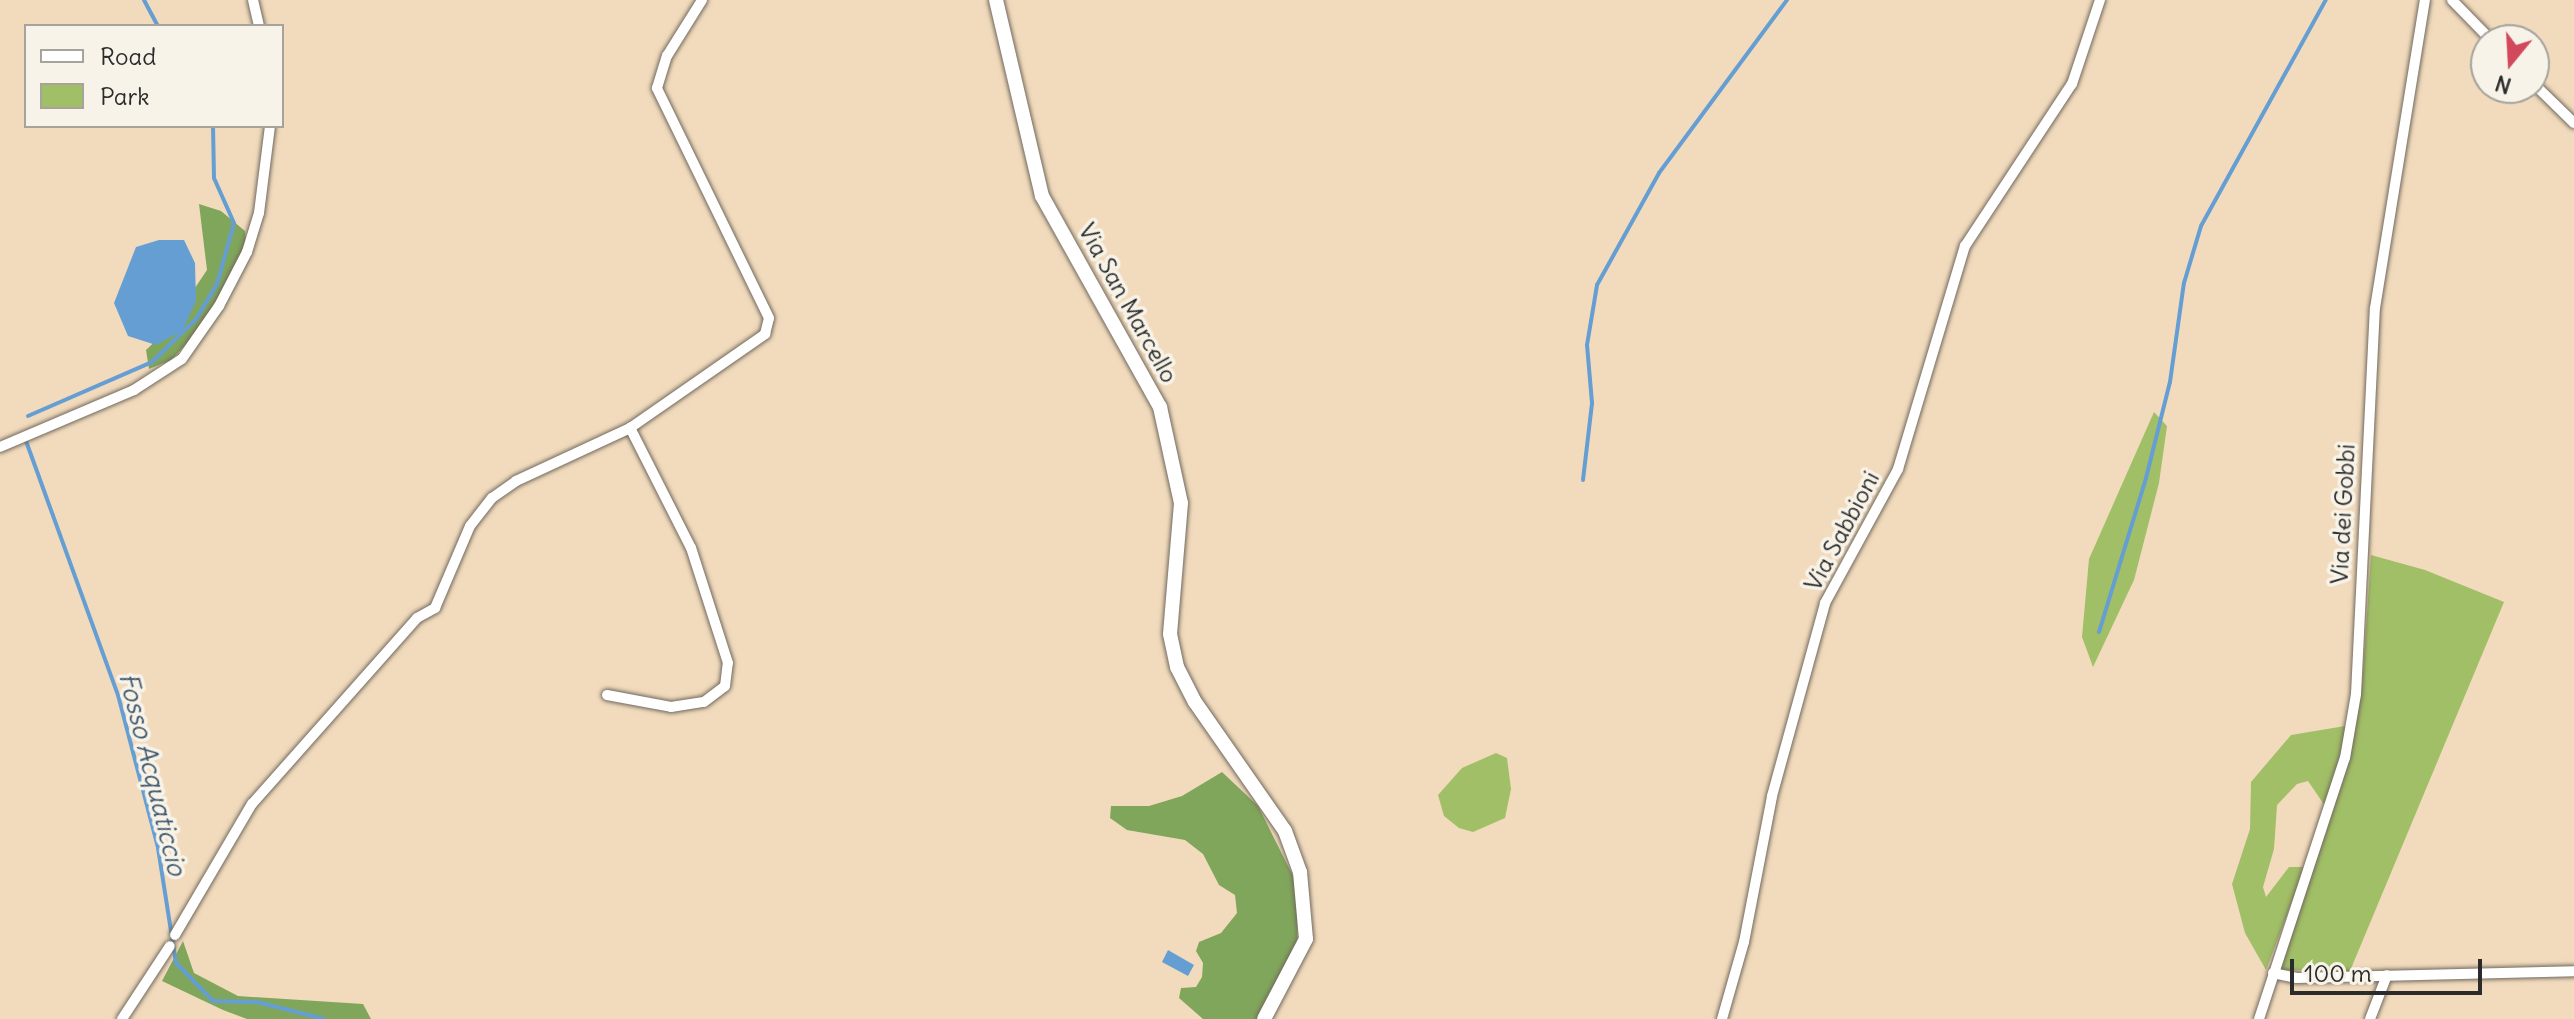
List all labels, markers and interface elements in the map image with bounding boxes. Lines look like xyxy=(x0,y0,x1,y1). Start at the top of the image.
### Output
legend xyxy=(24,24,284,128)
north arrow xyxy=(2470,24,2550,104)
text: Road xyxy=(100,41,156,71)
text: N xyxy=(2492,69,2515,101)
text: Park xyxy=(100,81,150,111)
street label: Via San Marcello xyxy=(1072,218,1184,388)
street label: Via dei Gobbi xyxy=(2325,443,2361,585)
street label: Via Sabbioni xyxy=(1798,466,1886,596)
water label: Fosso Acquaticcio xyxy=(113,669,193,879)
scale bar xyxy=(2294,943,2486,993)
text: 100 m xyxy=(2304,958,2372,988)

